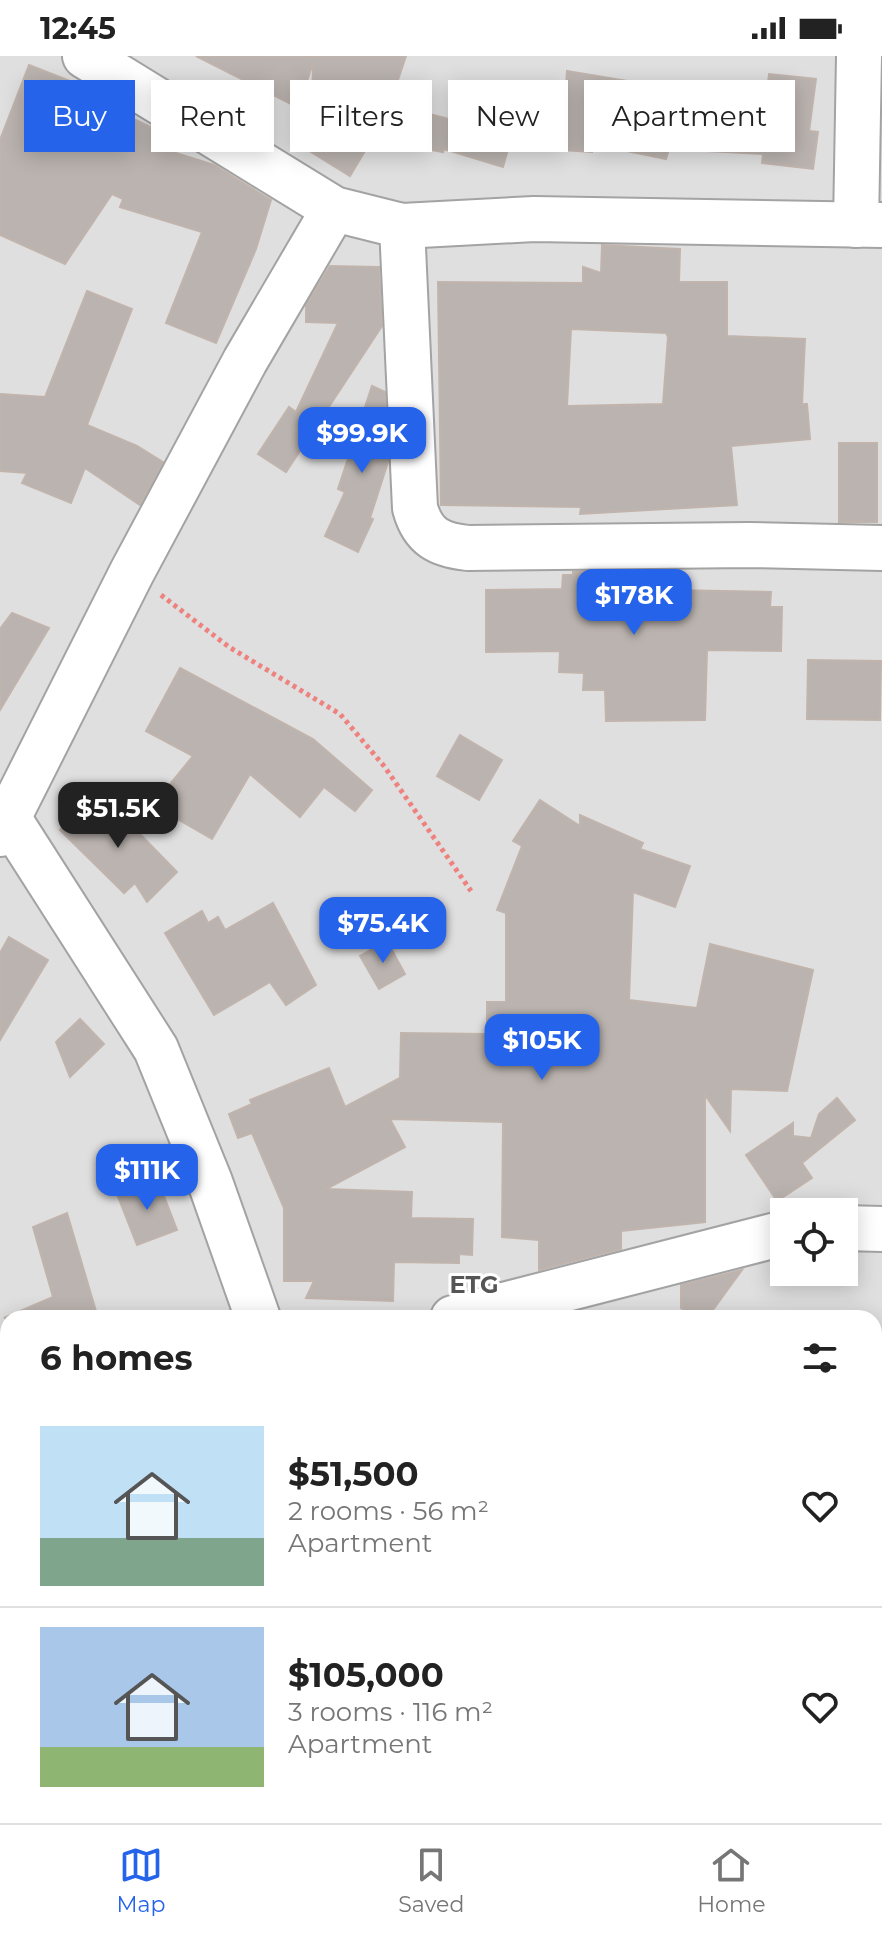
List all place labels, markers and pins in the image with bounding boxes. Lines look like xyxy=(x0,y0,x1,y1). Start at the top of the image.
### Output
pin: $99.9K xyxy=(297,407,427,475)
pin: $178K xyxy=(578,569,690,637)
pin: $51.5K xyxy=(53,782,183,850)
pin: $75.4K xyxy=(318,897,448,965)
pin: $105K xyxy=(486,1014,598,1082)
pin: $111K xyxy=(91,1144,203,1212)

